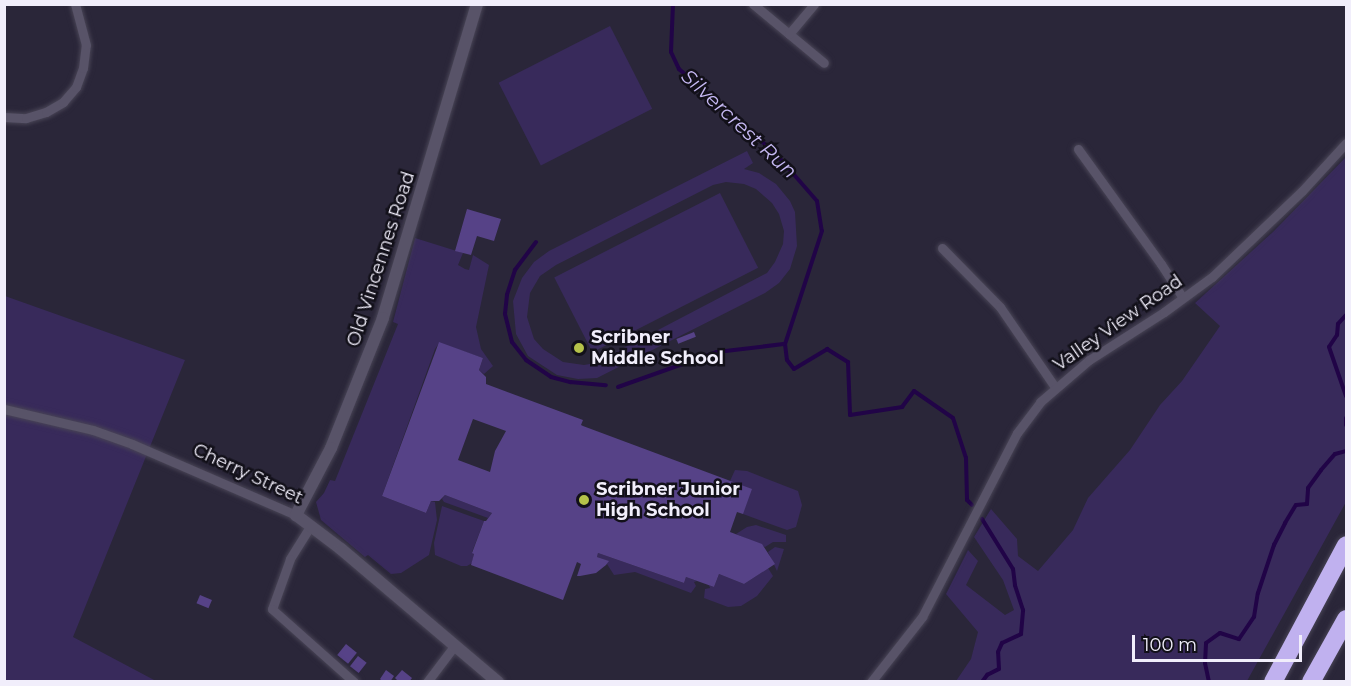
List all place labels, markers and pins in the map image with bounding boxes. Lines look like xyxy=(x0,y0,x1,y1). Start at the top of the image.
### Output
place label: Scribner Middle School xyxy=(591,327,724,370)
marker: Scribner Middle School xyxy=(572,341,586,355)
place label: Scribner Junior High School xyxy=(596,479,740,522)
marker: Scribner Junior High School xyxy=(577,493,591,507)

